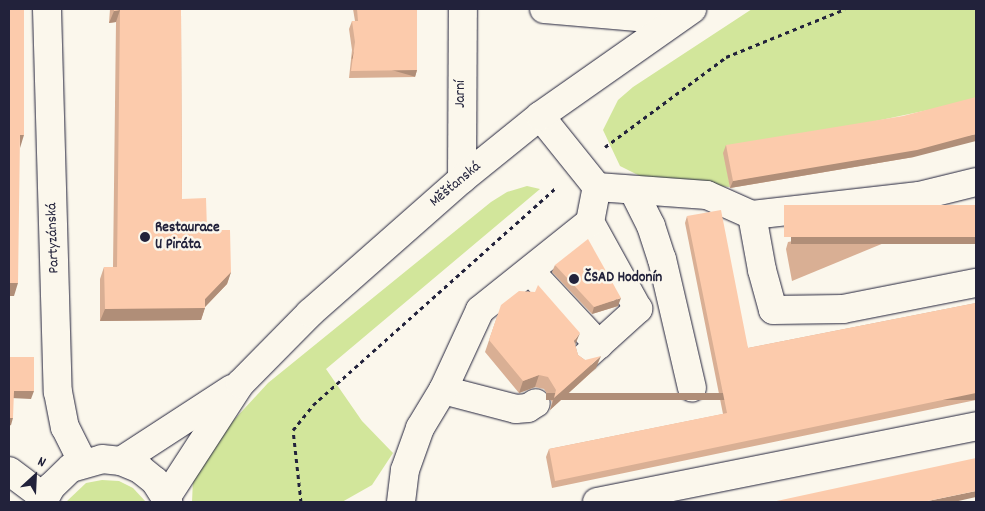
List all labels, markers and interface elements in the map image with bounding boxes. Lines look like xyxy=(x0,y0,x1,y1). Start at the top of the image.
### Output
street label: Jarní xyxy=(453,80,471,108)
street label: Měšťanská xyxy=(427,158,485,212)
street label: Partyzánská xyxy=(44,202,64,274)
place label: Restaurace U Piráta xyxy=(155,219,219,254)
marker: Restaurace U Piráta xyxy=(139,231,151,243)
place label: ČSAD Hodonín xyxy=(584,270,662,288)
marker: ČSAD Hodonín xyxy=(568,273,580,285)
north arrow xyxy=(10,451,60,501)
text: N xyxy=(34,452,49,473)

